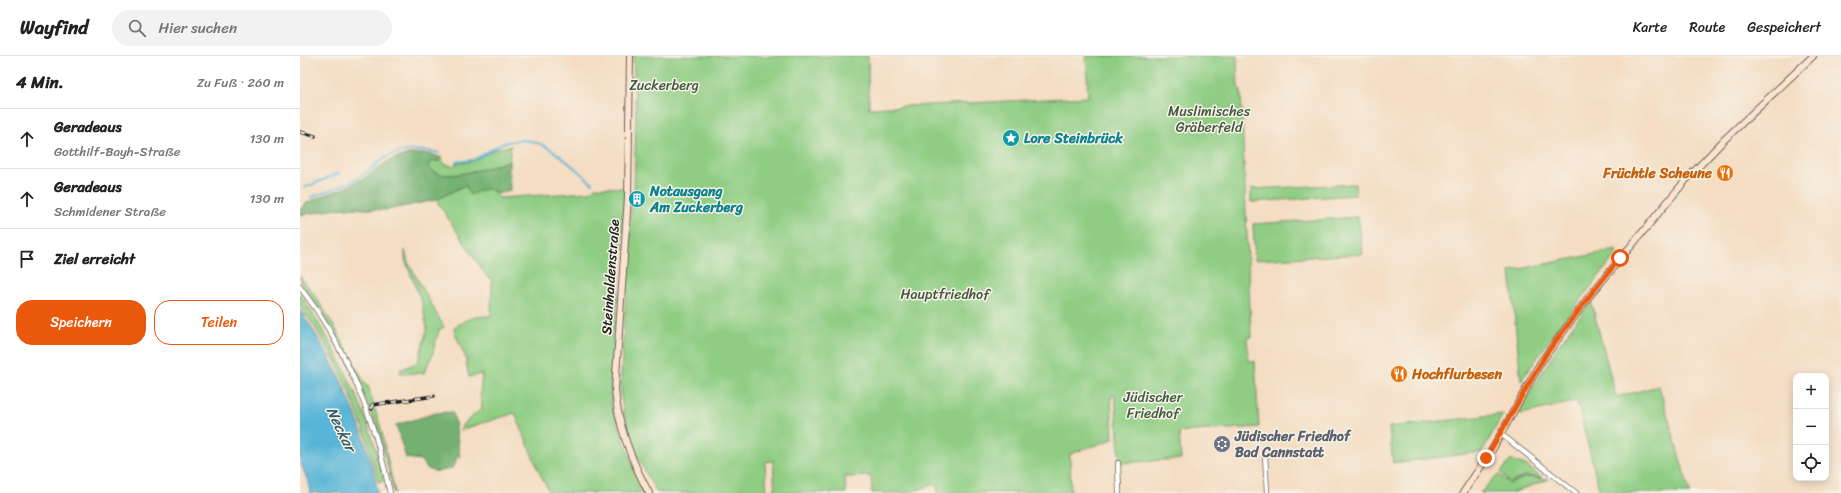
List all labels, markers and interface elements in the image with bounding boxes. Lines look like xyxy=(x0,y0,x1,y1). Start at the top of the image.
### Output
search box xyxy=(112,10,392,46)
text: Wayfind xyxy=(20,11,88,44)
text: Hier suchen xyxy=(158,15,237,41)
text: Karte xyxy=(1633,15,1667,40)
text: Route xyxy=(1689,15,1725,40)
text: Gespeichert xyxy=(1747,15,1821,40)
icon: search xyxy=(126,17,148,39)
text: 4 Min. xyxy=(16,67,64,97)
text: Zu Fuß · 260 m xyxy=(197,71,284,94)
park label: Zuckerberg xyxy=(629,73,699,98)
park label: Muslimisches Gräberfeld xyxy=(1168,99,1251,140)
text: Geradeaus xyxy=(54,114,122,140)
place label: Lore Steinbrück xyxy=(1024,126,1123,151)
text: 130 m xyxy=(250,127,284,150)
icon: ahead xyxy=(16,128,38,150)
place icon: Lore Steinbrück xyxy=(1001,128,1021,148)
text: Gotthilf-Bayh-Straße xyxy=(54,140,180,163)
place label: Früchtle Scheune xyxy=(1602,161,1713,186)
restaurant icon: Früchtle Scheune xyxy=(1715,163,1735,183)
text: Geradeaus xyxy=(54,174,122,200)
place label: Notausgang Am Zuckerberg xyxy=(649,179,744,220)
text: 130 m xyxy=(250,187,284,210)
icon: ahead xyxy=(16,188,38,210)
building icon: Notausgang Am Zuckerberg xyxy=(627,189,647,209)
text: Schmidener Straße xyxy=(54,200,166,223)
street label: Steinhaldenstraße xyxy=(594,218,627,336)
text: Ziel erreicht xyxy=(54,246,135,272)
icon: arrive xyxy=(16,248,38,270)
route start xyxy=(1611,249,1629,267)
park label: Hauptfriedhof xyxy=(901,282,991,307)
button: Speichern xyxy=(16,300,146,345)
button: Teilen xyxy=(154,300,284,345)
place label: Hochflurbesen xyxy=(1411,362,1503,387)
restaurant icon: Hochflurbesen xyxy=(1389,364,1409,384)
map controls xyxy=(1793,373,1829,481)
button: + xyxy=(1793,373,1829,409)
park label: Jüdischer Friedhof xyxy=(1122,385,1184,426)
water label: Neckar xyxy=(319,402,364,458)
button: − xyxy=(1793,409,1829,445)
place label: Jüdischer Friedhof Bad Cannstatt xyxy=(1234,424,1352,465)
synagogue icon: Jüdischer Friedhof Bad Cannstatt xyxy=(1212,434,1232,454)
button: locate xyxy=(1793,445,1829,481)
route end xyxy=(1477,449,1495,467)

